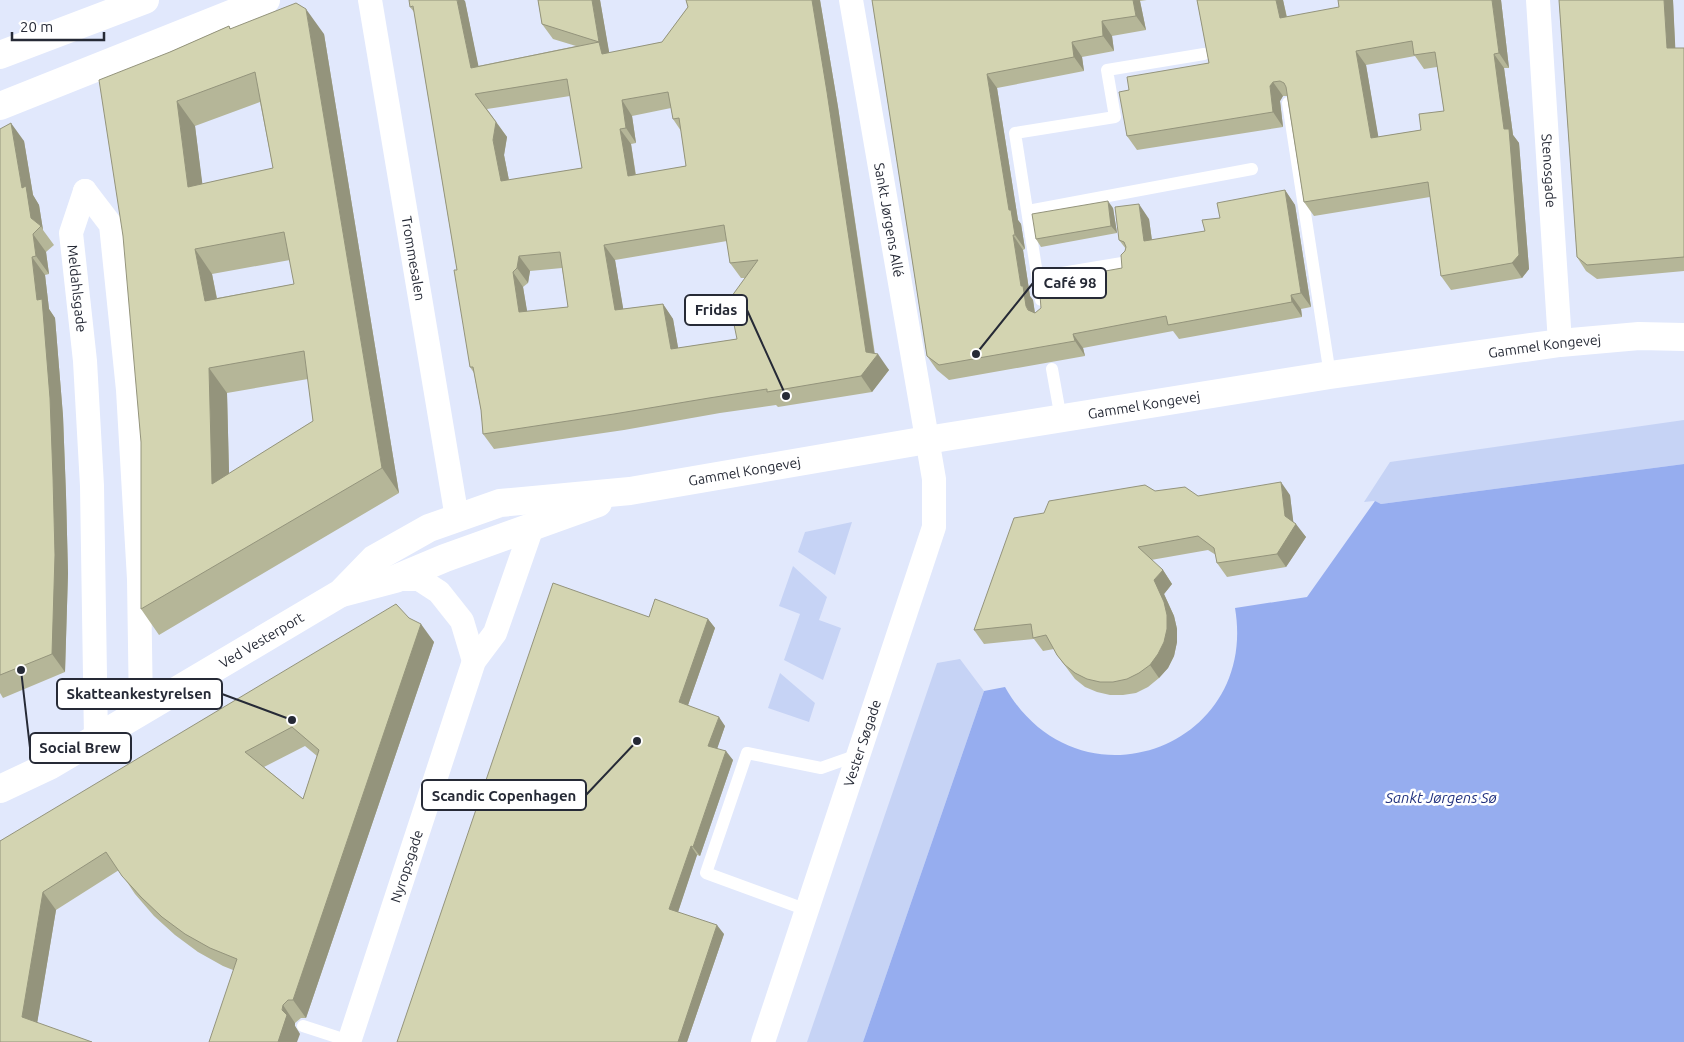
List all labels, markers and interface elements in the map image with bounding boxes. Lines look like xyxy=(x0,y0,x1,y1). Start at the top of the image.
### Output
scale bar xyxy=(12,10,105,42)
text: 20 m xyxy=(20,18,53,35)
street label: Stenosgade xyxy=(1539,133,1559,208)
street label: Sankt Jørgens Allé xyxy=(871,162,907,278)
street label: Trommesalen xyxy=(398,215,428,302)
street label: Meldahlsgade xyxy=(64,244,90,333)
callout: Café 98 xyxy=(1033,268,1106,298)
text: Café 98 xyxy=(1043,274,1097,291)
callout: Fridas xyxy=(685,295,747,325)
text: Fridas xyxy=(695,301,737,318)
street label: Gammel Kongevej xyxy=(1487,331,1602,361)
street label: Gammel Kongevej xyxy=(1087,388,1201,422)
street label: Gammel Kongevej xyxy=(687,454,802,489)
street label: Ved Vesterport xyxy=(216,609,307,671)
callout: Skatteankestyrelsen xyxy=(57,679,222,709)
text: Skatteankestyrelsen xyxy=(66,685,212,702)
street label: Vester Søgade xyxy=(840,697,884,789)
callout: Social Brew xyxy=(30,733,131,763)
text: Social Brew xyxy=(39,739,121,756)
callout: Scandic Copenhagen xyxy=(422,780,586,810)
text: Scandic Copenhagen xyxy=(432,787,576,804)
water label: Sankt Jørgens Sø xyxy=(1384,789,1497,806)
street label: Nyropsgade xyxy=(387,828,426,905)

